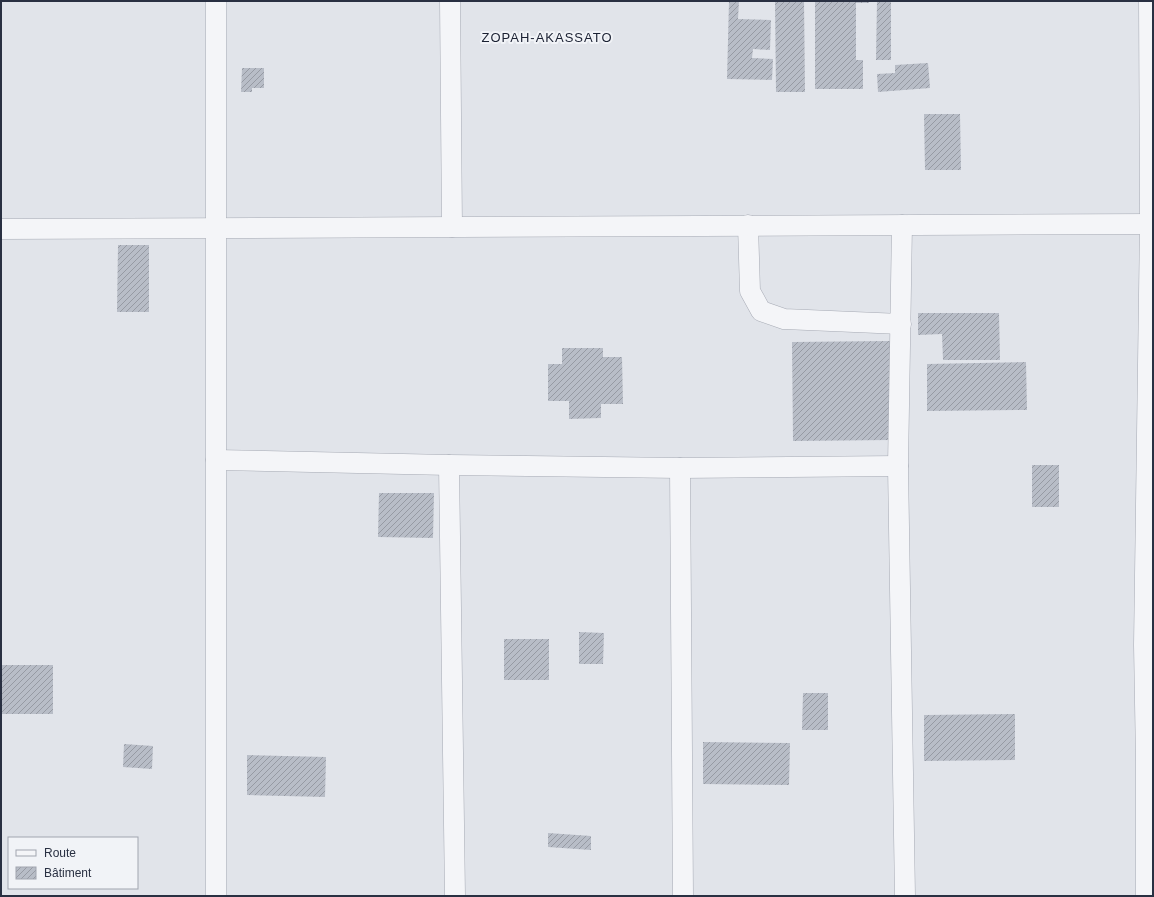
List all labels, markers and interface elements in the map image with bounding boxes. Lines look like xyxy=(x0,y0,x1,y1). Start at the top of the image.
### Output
district label: ZOPAH-AKASSATO xyxy=(481,30,613,45)
legend xyxy=(8,837,138,889)
text: Route xyxy=(44,846,76,860)
text: Bâtiment xyxy=(44,866,92,880)

